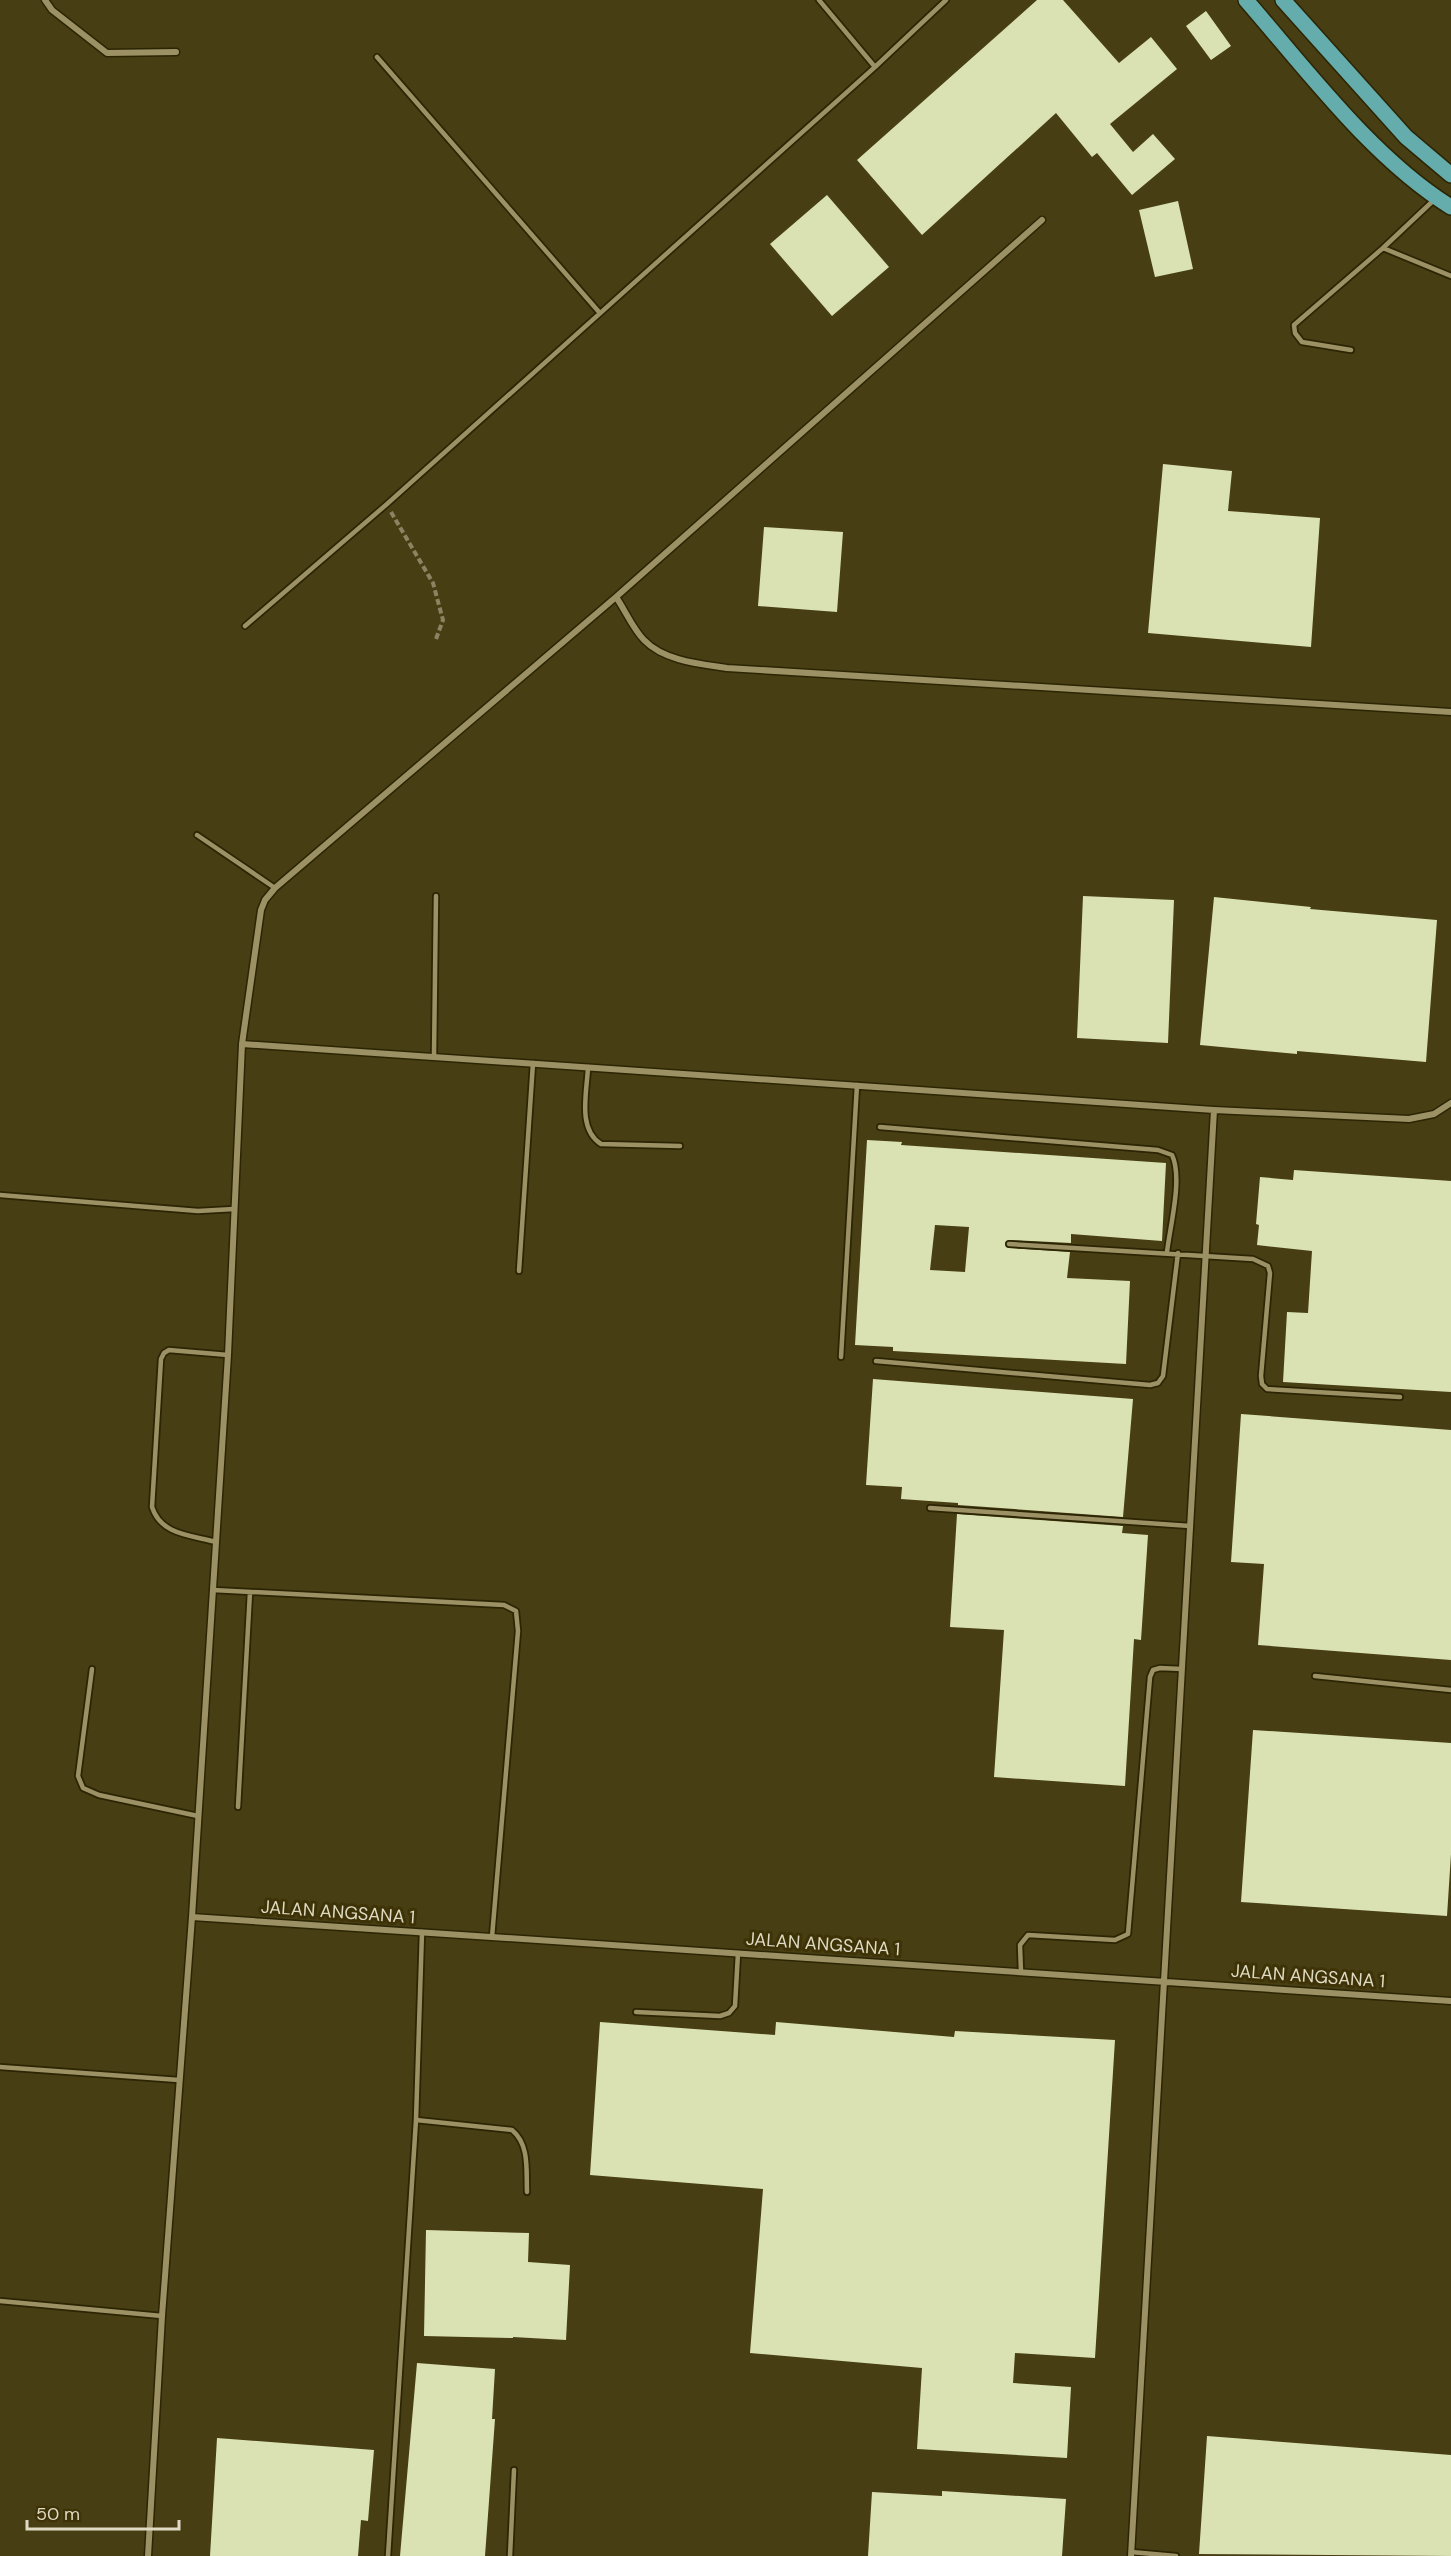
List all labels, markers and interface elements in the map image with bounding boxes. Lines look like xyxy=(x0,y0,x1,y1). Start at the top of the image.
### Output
street label: JALAN ANGSANA 1 xyxy=(260,1895,416,1929)
street label: JALAN ANGSANA 1 xyxy=(745,1927,901,1961)
street label: JALAN ANGSANA 1 xyxy=(1230,1959,1386,1993)
scale bar xyxy=(27,2493,178,2531)
text: 50 m xyxy=(36,2502,80,2526)

